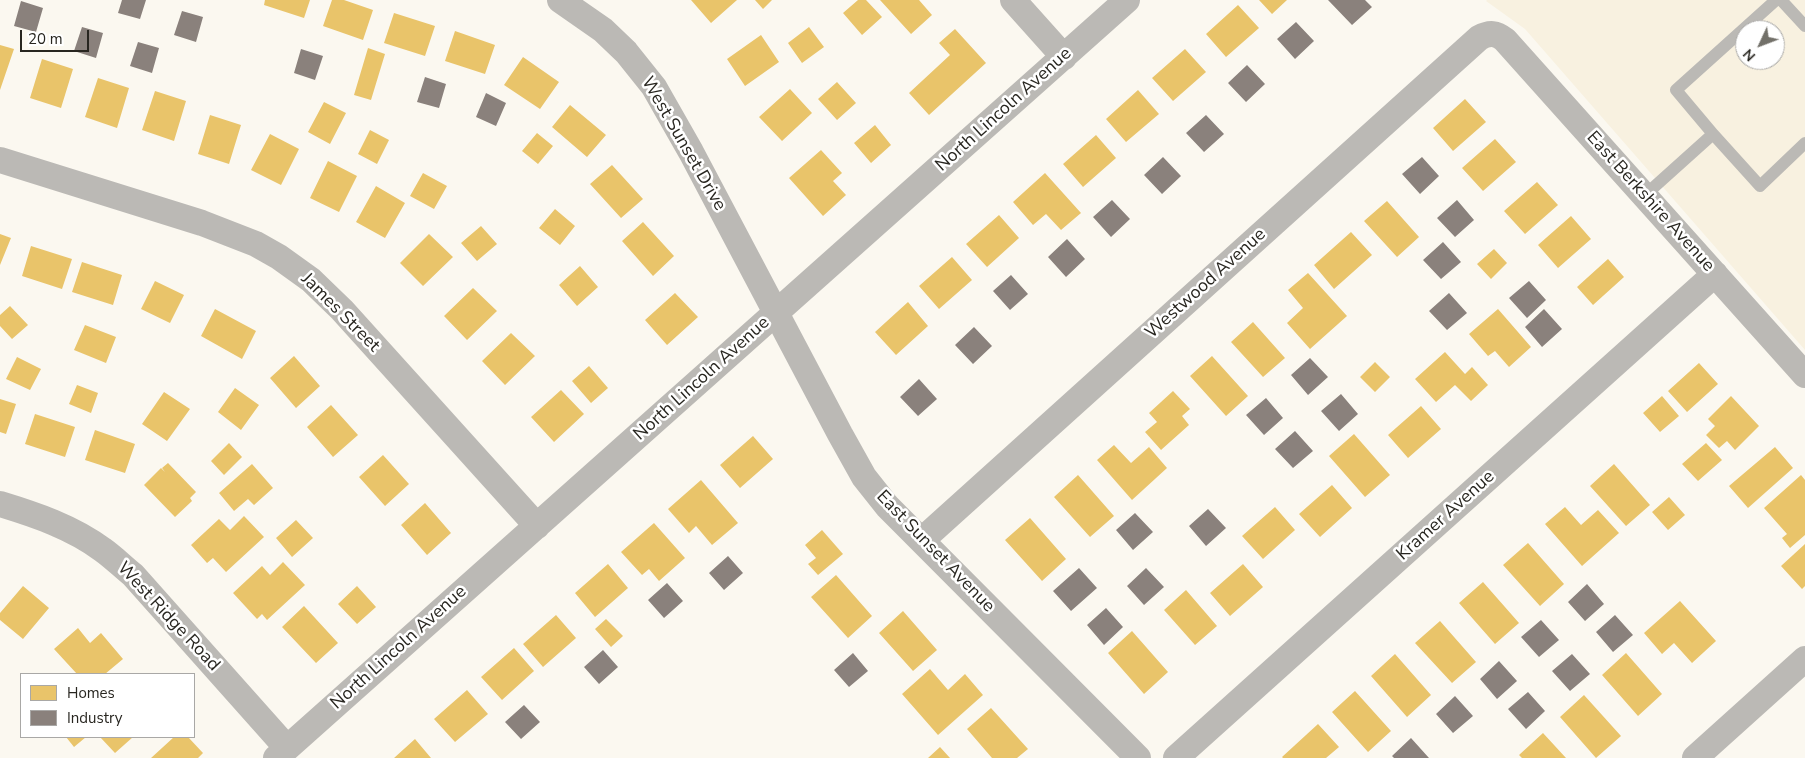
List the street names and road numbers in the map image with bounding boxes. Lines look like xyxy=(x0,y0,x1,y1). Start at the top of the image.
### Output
street label: North Lincoln Avenue xyxy=(932,43,1076,177)
street label: West Sunset Drive xyxy=(636,73,730,215)
street label: East Berkshire Avenue xyxy=(1581,127,1719,277)
street label: Westwood Avenue xyxy=(1141,224,1271,344)
street label: James Street xyxy=(296,269,384,357)
street label: North Lincoln Avenue xyxy=(630,312,774,446)
street label: Kramer Avenue xyxy=(1393,466,1499,566)
street label: East Sunset Avenue xyxy=(871,487,999,617)
street label: West Ridge Road xyxy=(112,558,224,676)
street label: North Lincoln Avenue xyxy=(327,581,471,715)

